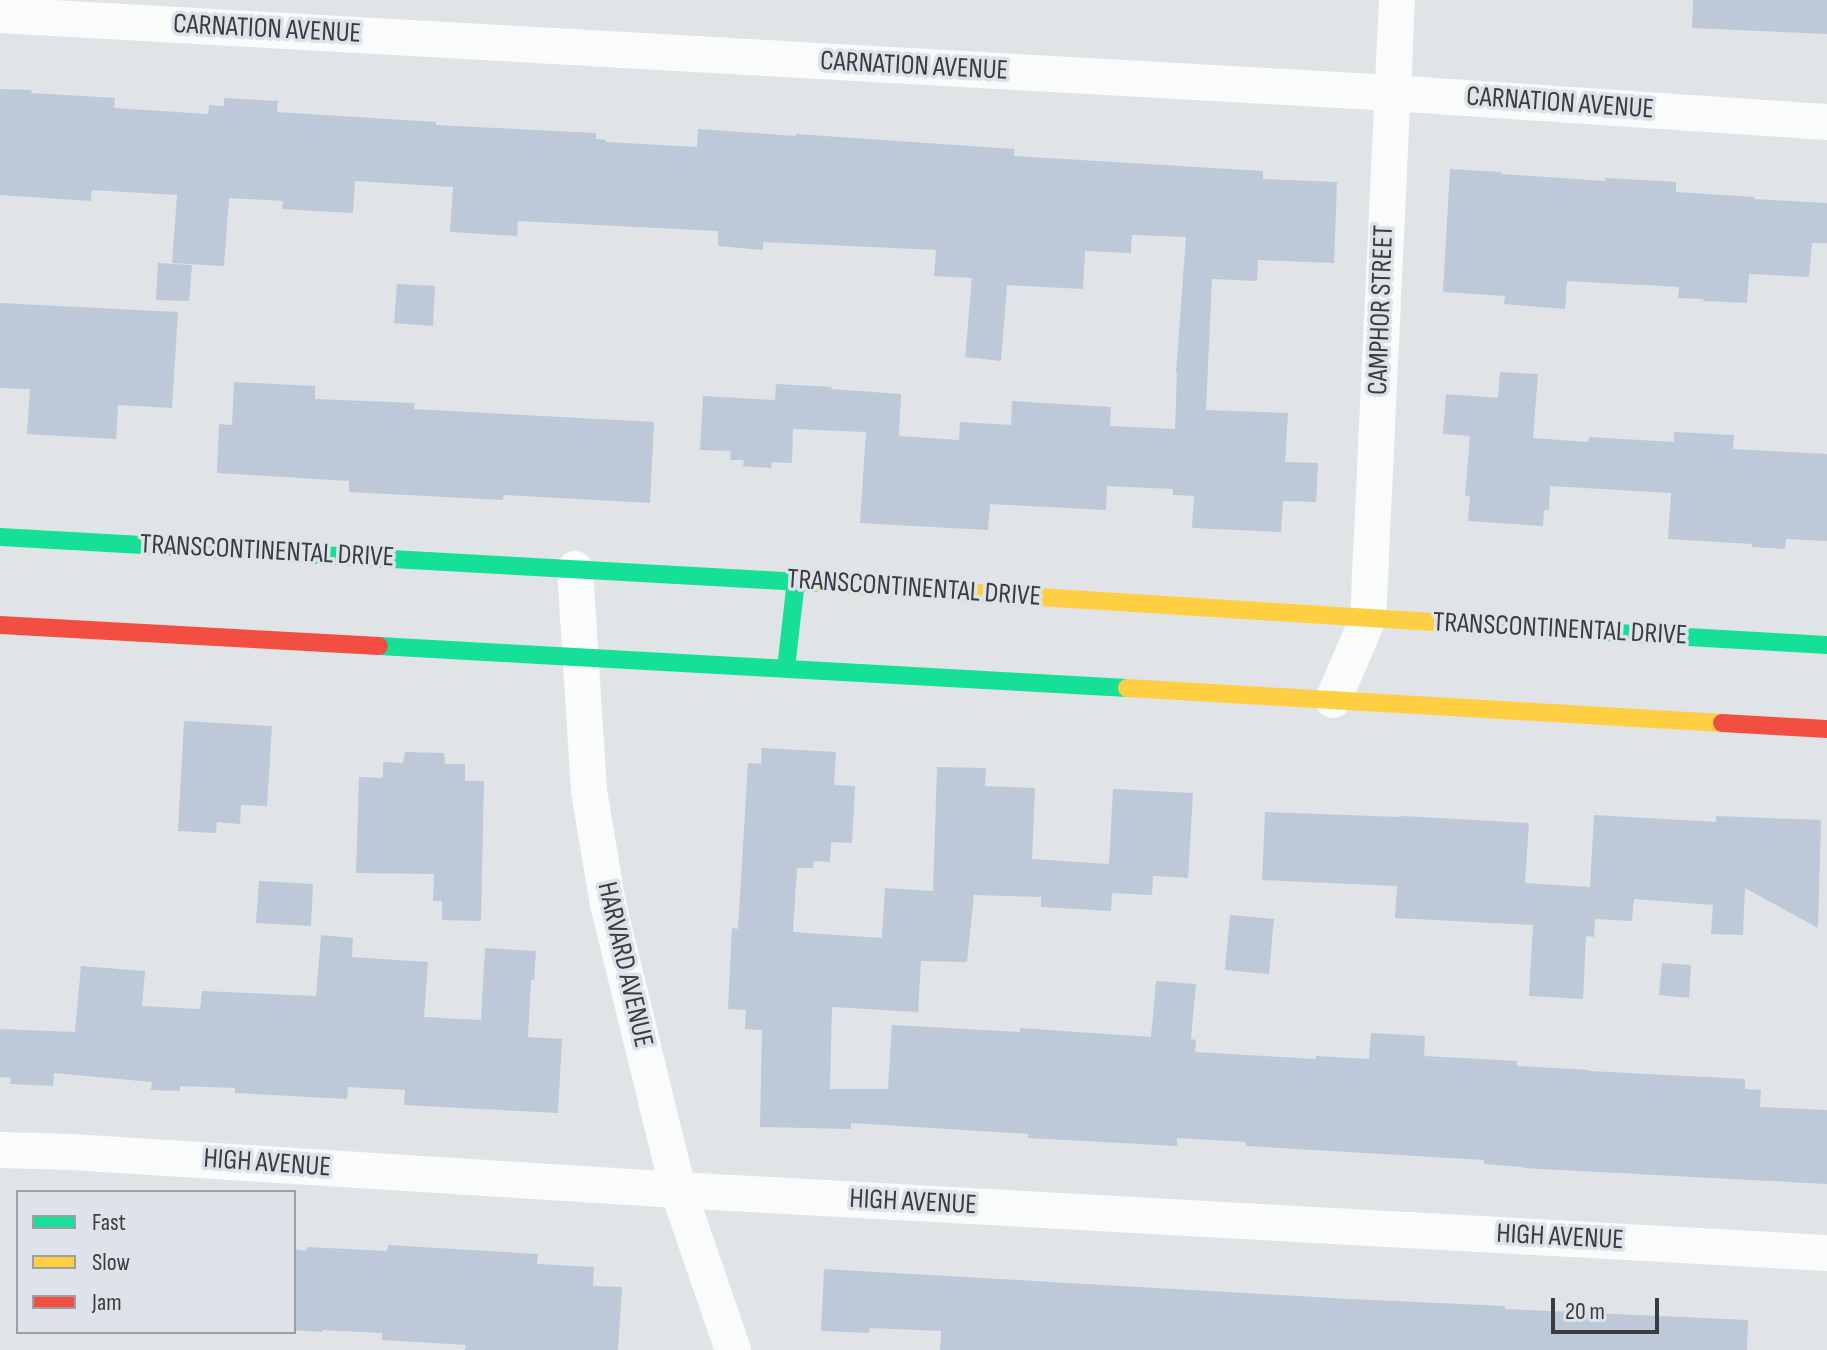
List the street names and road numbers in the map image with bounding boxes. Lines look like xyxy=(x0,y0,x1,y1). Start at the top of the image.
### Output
street label: CARNATION AVENUE xyxy=(172,8,362,52)
street label: CARNATION AVENUE xyxy=(819,45,1009,89)
street label: CARNATION AVENUE xyxy=(1465,81,1655,127)
street label: CAMPHOR STREET xyxy=(1362,224,1402,396)
street label: TRANSCONTINENTAL DRIVE xyxy=(139,529,395,575)
street label: TRANSCONTINENTAL DRIVE xyxy=(786,563,1042,615)
street label: TRANSCONTINENTAL DRIVE xyxy=(1432,607,1688,653)
street label: HARVARD AVENUE xyxy=(589,879,659,1051)
street label: HIGH AVENUE xyxy=(202,1143,332,1185)
street label: HIGH AVENUE xyxy=(848,1183,978,1223)
street label: HIGH AVENUE xyxy=(1495,1218,1625,1258)

